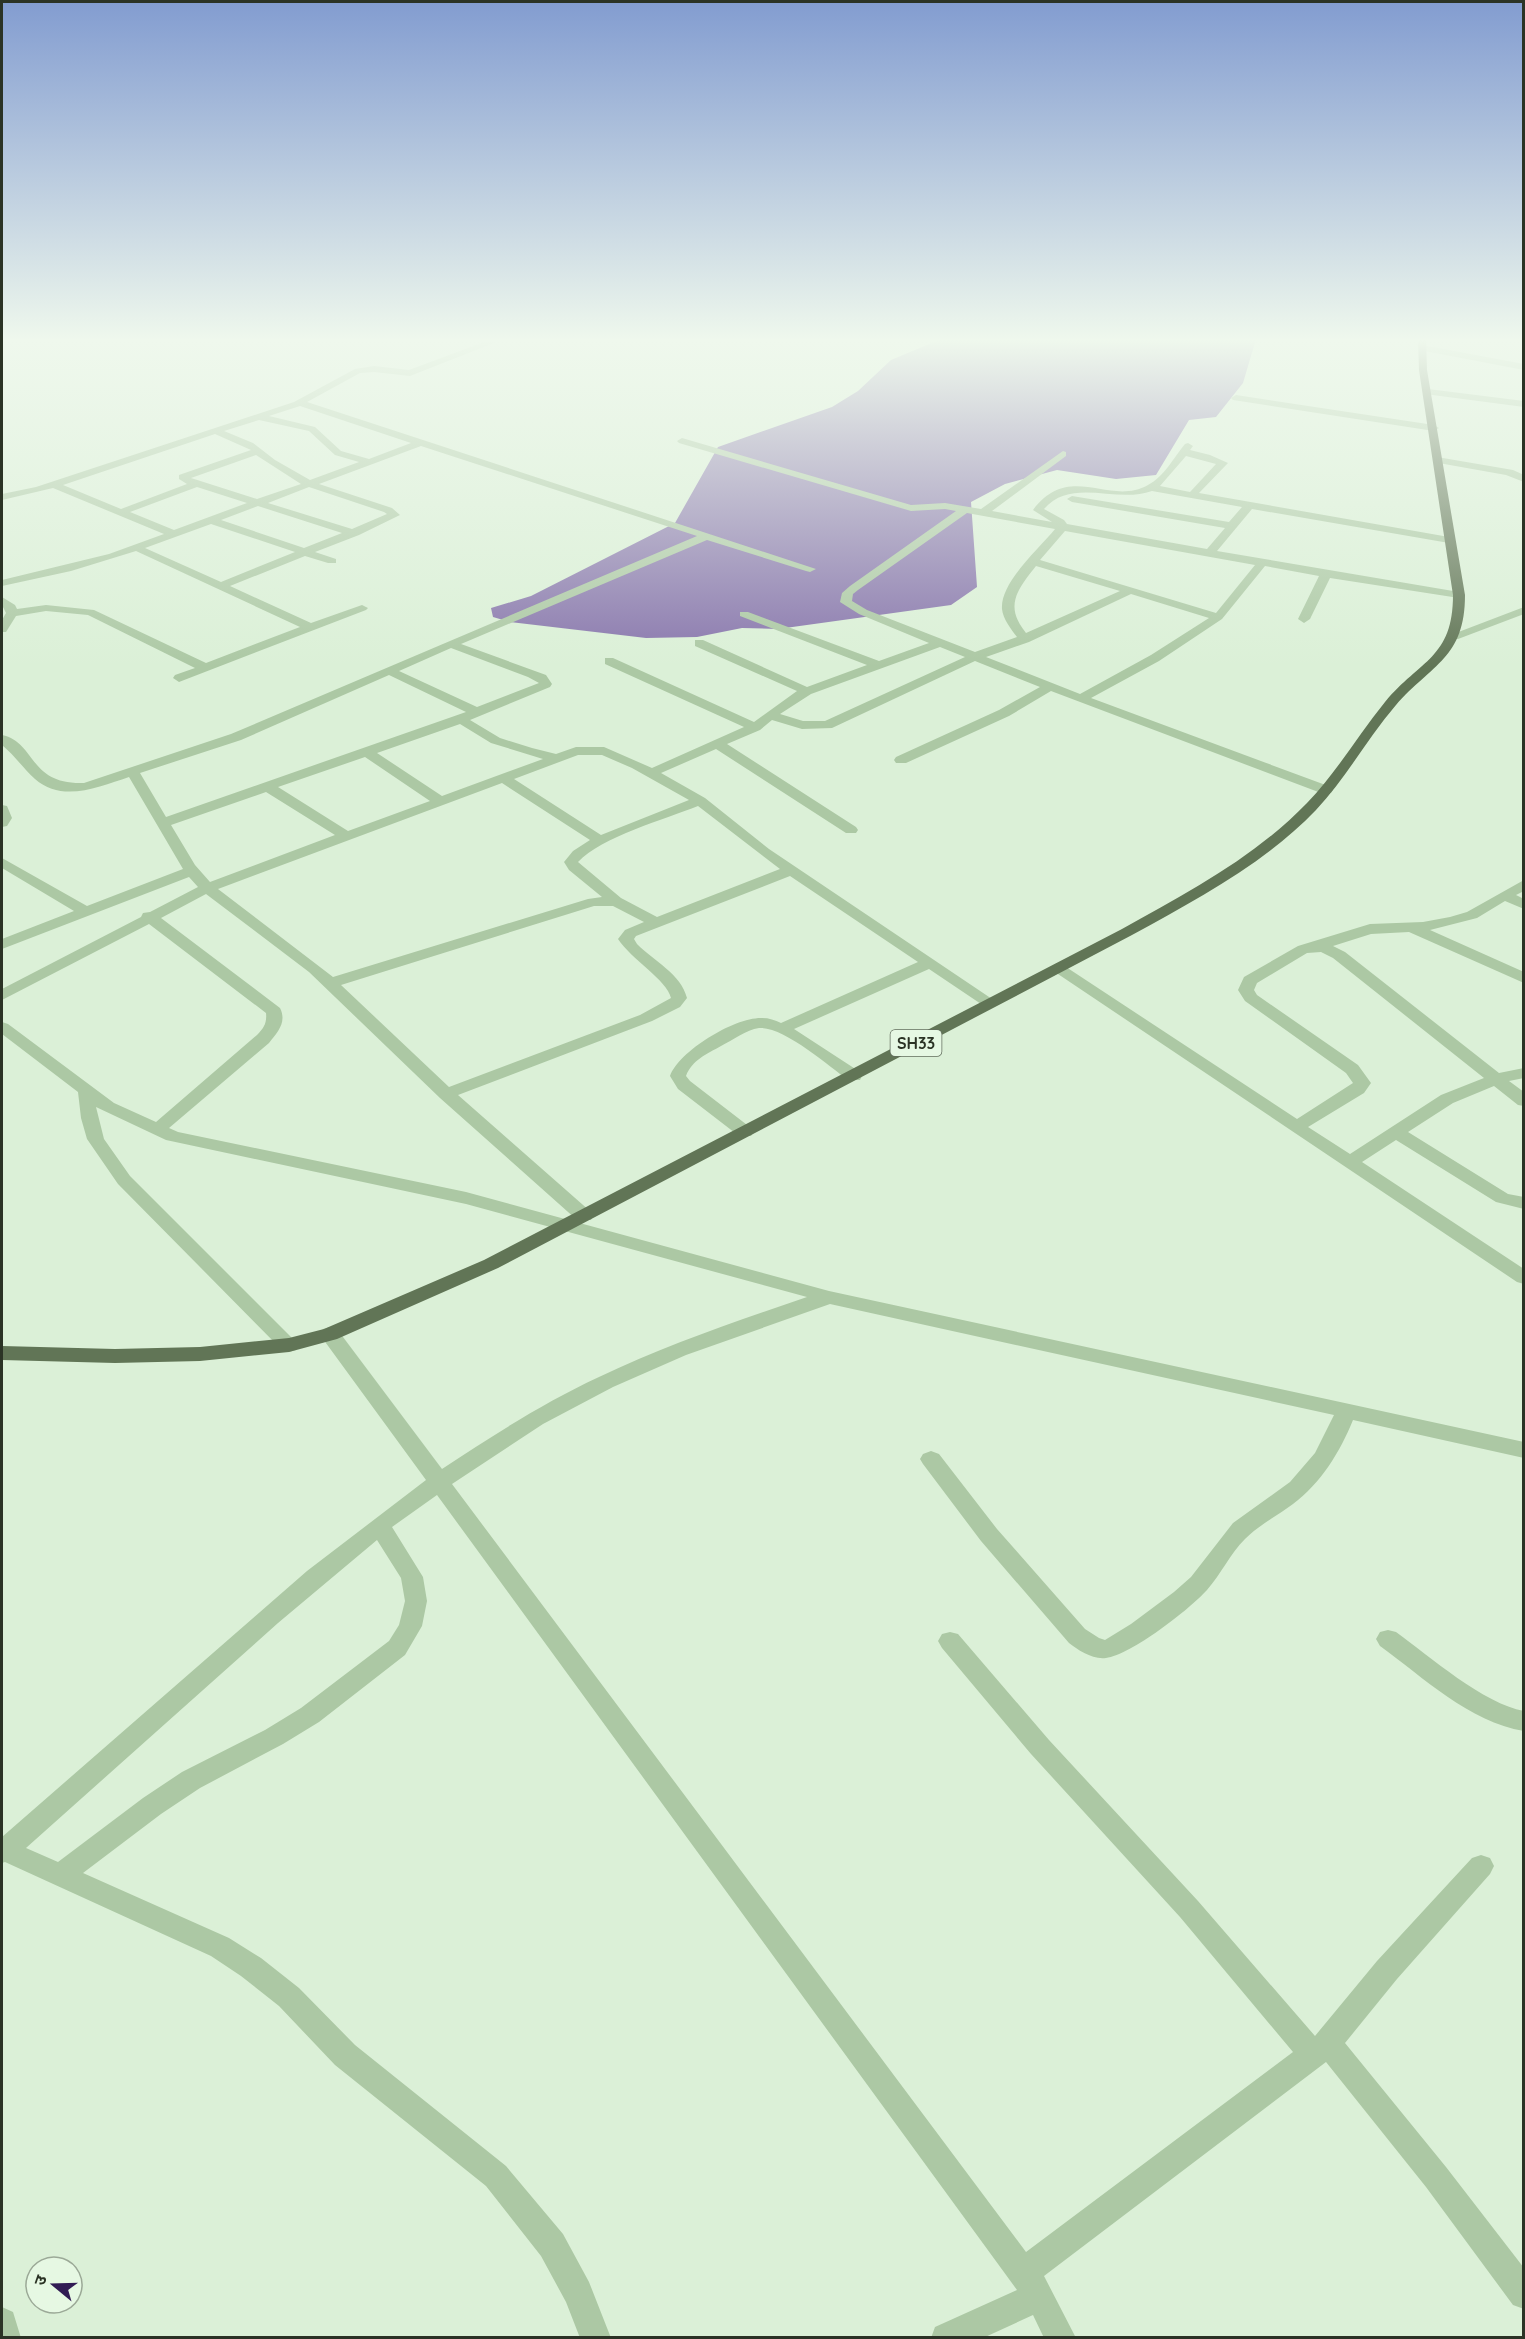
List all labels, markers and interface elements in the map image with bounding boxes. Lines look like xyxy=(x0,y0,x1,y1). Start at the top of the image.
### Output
road number: SH33 xyxy=(890,1030,942,1056)
north arrow xyxy=(24,2255,84,2315)
text: उ xyxy=(29,2272,51,2288)

